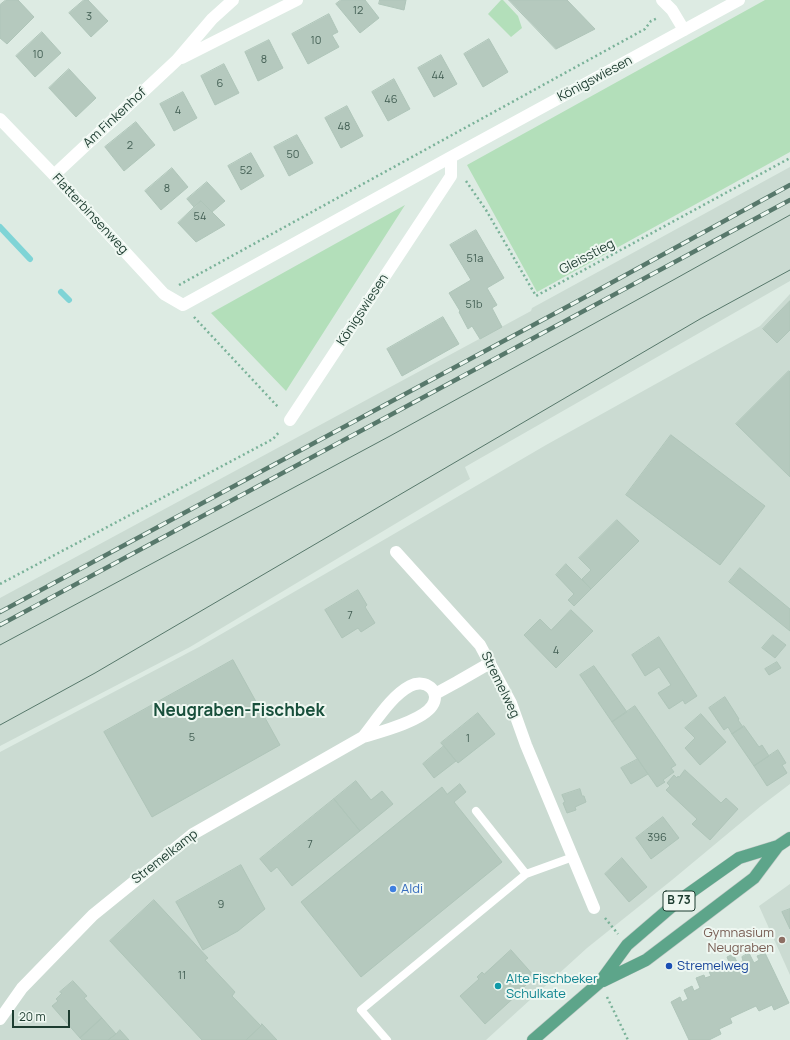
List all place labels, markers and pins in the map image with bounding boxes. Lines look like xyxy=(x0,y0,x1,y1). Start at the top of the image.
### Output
place label: Aldi xyxy=(401,881,423,897)
marker: Aldi xyxy=(388,884,398,894)
place label: Gymnasium Neugraben xyxy=(703,925,774,956)
marker: Gymnasium Neugraben xyxy=(777,935,787,945)
place label: Stremelweg xyxy=(677,958,749,974)
marker: Stremelweg xyxy=(664,961,674,971)
place label: Alte Fischbeker Schulkate xyxy=(506,971,598,1002)
marker: Alte Fischbeker Schulkate xyxy=(493,981,503,991)

